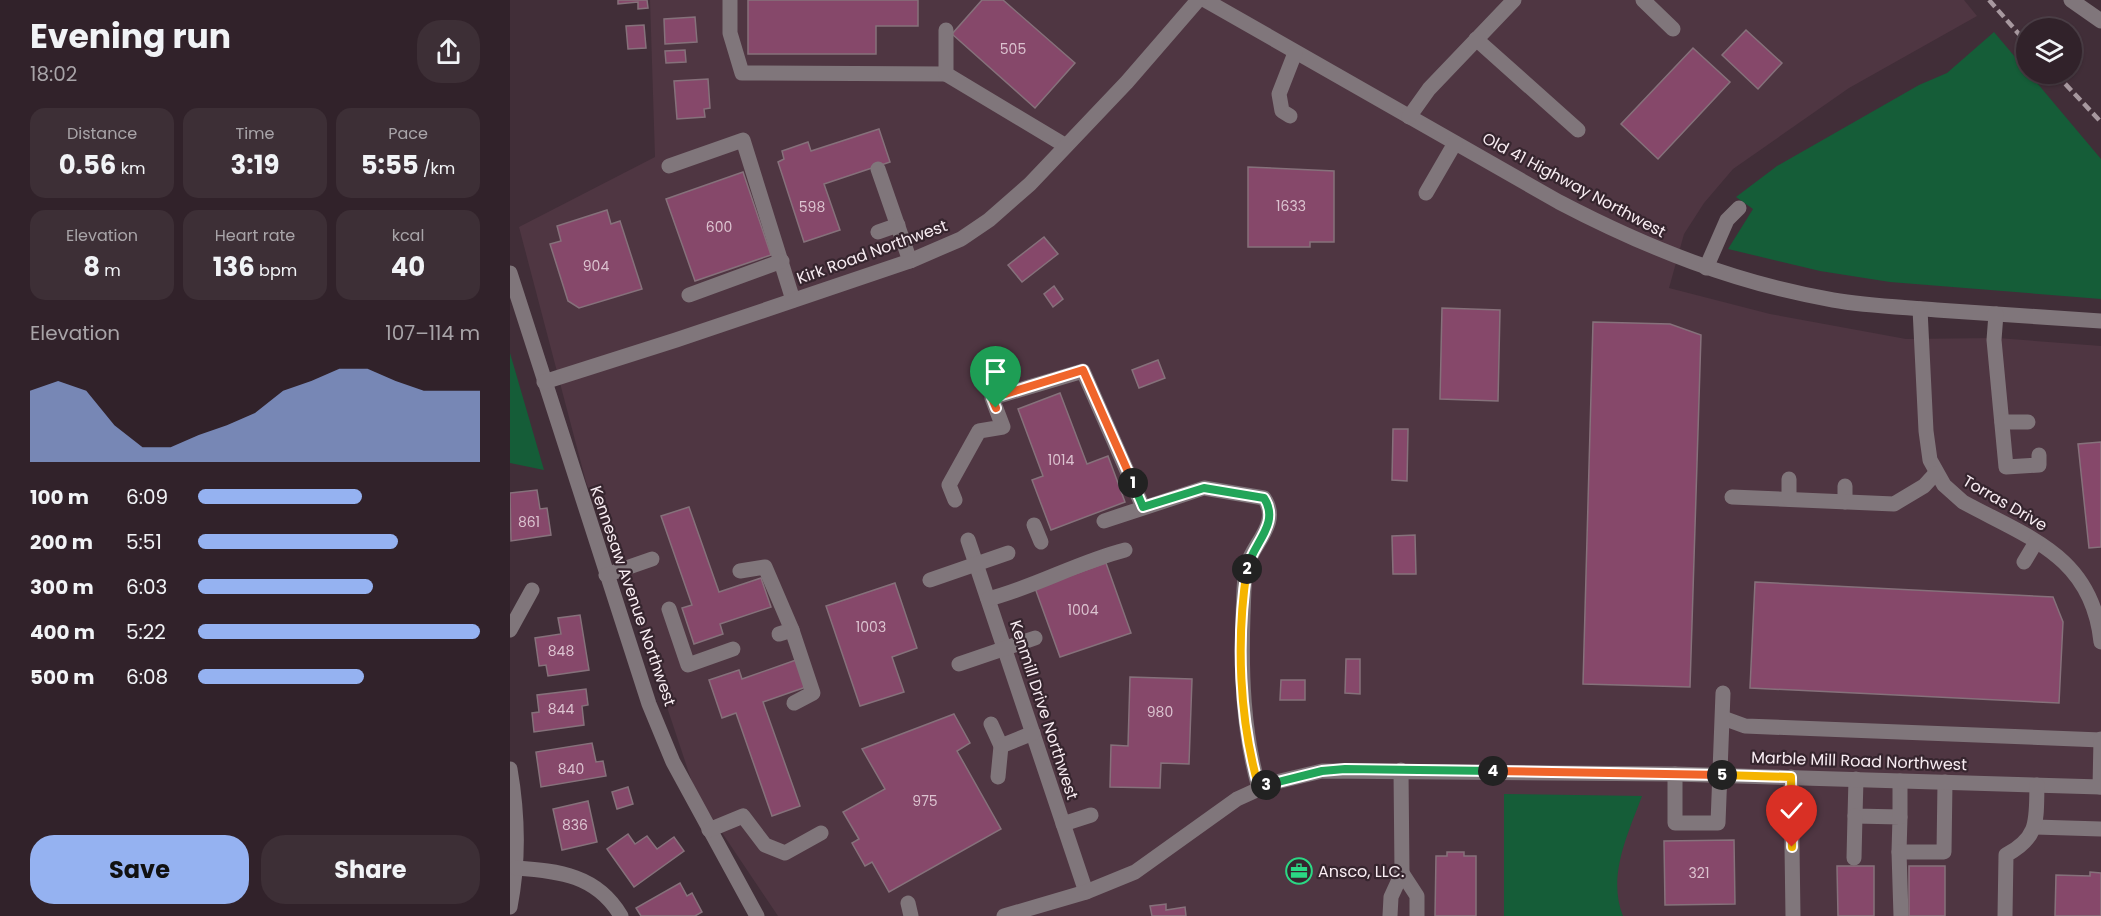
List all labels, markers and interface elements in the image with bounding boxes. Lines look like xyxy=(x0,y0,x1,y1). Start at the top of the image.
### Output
text: Evening run xyxy=(30,13,231,60)
map controls xyxy=(2016,18,2082,84)
button: layers xyxy=(2016,18,2082,84)
button: share xyxy=(417,20,480,83)
house number: 505 xyxy=(1000,39,1026,59)
text: 18:02 xyxy=(30,60,77,88)
text: Distance xyxy=(67,122,137,145)
text: Time xyxy=(236,122,275,145)
text: Pace xyxy=(388,122,428,145)
street label: Old 41 Highway Northwest xyxy=(1478,127,1670,243)
text: 0.56 xyxy=(59,147,116,183)
text: 3:19 xyxy=(231,147,279,183)
text: 5:55 xyxy=(361,147,419,183)
text: km xyxy=(116,157,145,180)
text: /km xyxy=(419,157,455,180)
house number: 1633 xyxy=(1276,196,1306,216)
house number: 598 xyxy=(799,197,825,217)
street label: Kirk Road Northwest xyxy=(794,214,951,290)
house number: 600 xyxy=(706,217,732,237)
text: Elevation xyxy=(66,224,138,247)
text: Heart rate xyxy=(215,224,295,247)
text: kcal xyxy=(392,224,424,247)
text: 8 xyxy=(83,249,100,285)
text: 136 xyxy=(213,249,255,285)
text: 40 xyxy=(391,249,425,285)
house number: 904 xyxy=(583,256,609,276)
text: m xyxy=(100,259,121,282)
text: bpm xyxy=(255,259,297,282)
text: Elevation xyxy=(30,319,120,347)
text: 107–114 m xyxy=(385,319,480,347)
pin xyxy=(970,346,1021,408)
icon: arrive xyxy=(979,355,1012,388)
house number: 1014 xyxy=(1048,450,1074,470)
pin: 1 xyxy=(1118,468,1148,498)
street label: Torras Drive xyxy=(1958,469,2052,537)
text: 1 xyxy=(1130,471,1136,494)
text: 100 m xyxy=(30,483,89,511)
text: 6:09 xyxy=(126,483,168,511)
street label: Kennesaw Avenue Northwest xyxy=(584,483,682,709)
house number: 861 xyxy=(518,512,540,532)
text: 200 m xyxy=(30,528,93,556)
text: 5:51 xyxy=(126,528,162,556)
pin: 2 xyxy=(1232,554,1262,584)
text: 2 xyxy=(1242,557,1252,580)
text: 300 m xyxy=(30,573,94,601)
text: 6:03 xyxy=(126,573,167,601)
house number: 1004 xyxy=(1068,600,1099,620)
house number: 1003 xyxy=(856,617,886,637)
street label: Kenmill Drive Northwest xyxy=(1004,617,1084,803)
text: 400 m xyxy=(30,618,95,646)
text: 5:22 xyxy=(126,618,166,646)
house number: 848 xyxy=(548,641,574,661)
text: 500 m xyxy=(30,663,95,691)
text: 6:08 xyxy=(126,663,168,691)
house number: 844 xyxy=(548,699,574,719)
house number: 980 xyxy=(1147,702,1173,722)
street label: Marble Mill Road Northwest xyxy=(1751,746,1967,776)
pin: 4 xyxy=(1478,756,1508,786)
house number: 840 xyxy=(558,759,584,779)
text: 4 xyxy=(1488,759,1498,782)
pin: 5 xyxy=(1707,760,1737,790)
text: 5 xyxy=(1717,763,1727,786)
pin: 3 xyxy=(1251,770,1281,800)
text: 3 xyxy=(1261,773,1271,796)
pin xyxy=(1766,785,1817,847)
house number: 975 xyxy=(912,791,938,811)
icon: check xyxy=(1775,794,1808,827)
house number: 836 xyxy=(562,815,588,835)
button: Save xyxy=(30,835,249,904)
button: Share xyxy=(261,835,480,904)
office icon: Ansco, LLC. xyxy=(1284,856,1314,886)
place label: Ansco, LLC. xyxy=(1318,860,1404,883)
house number: 321 xyxy=(1689,863,1709,883)

